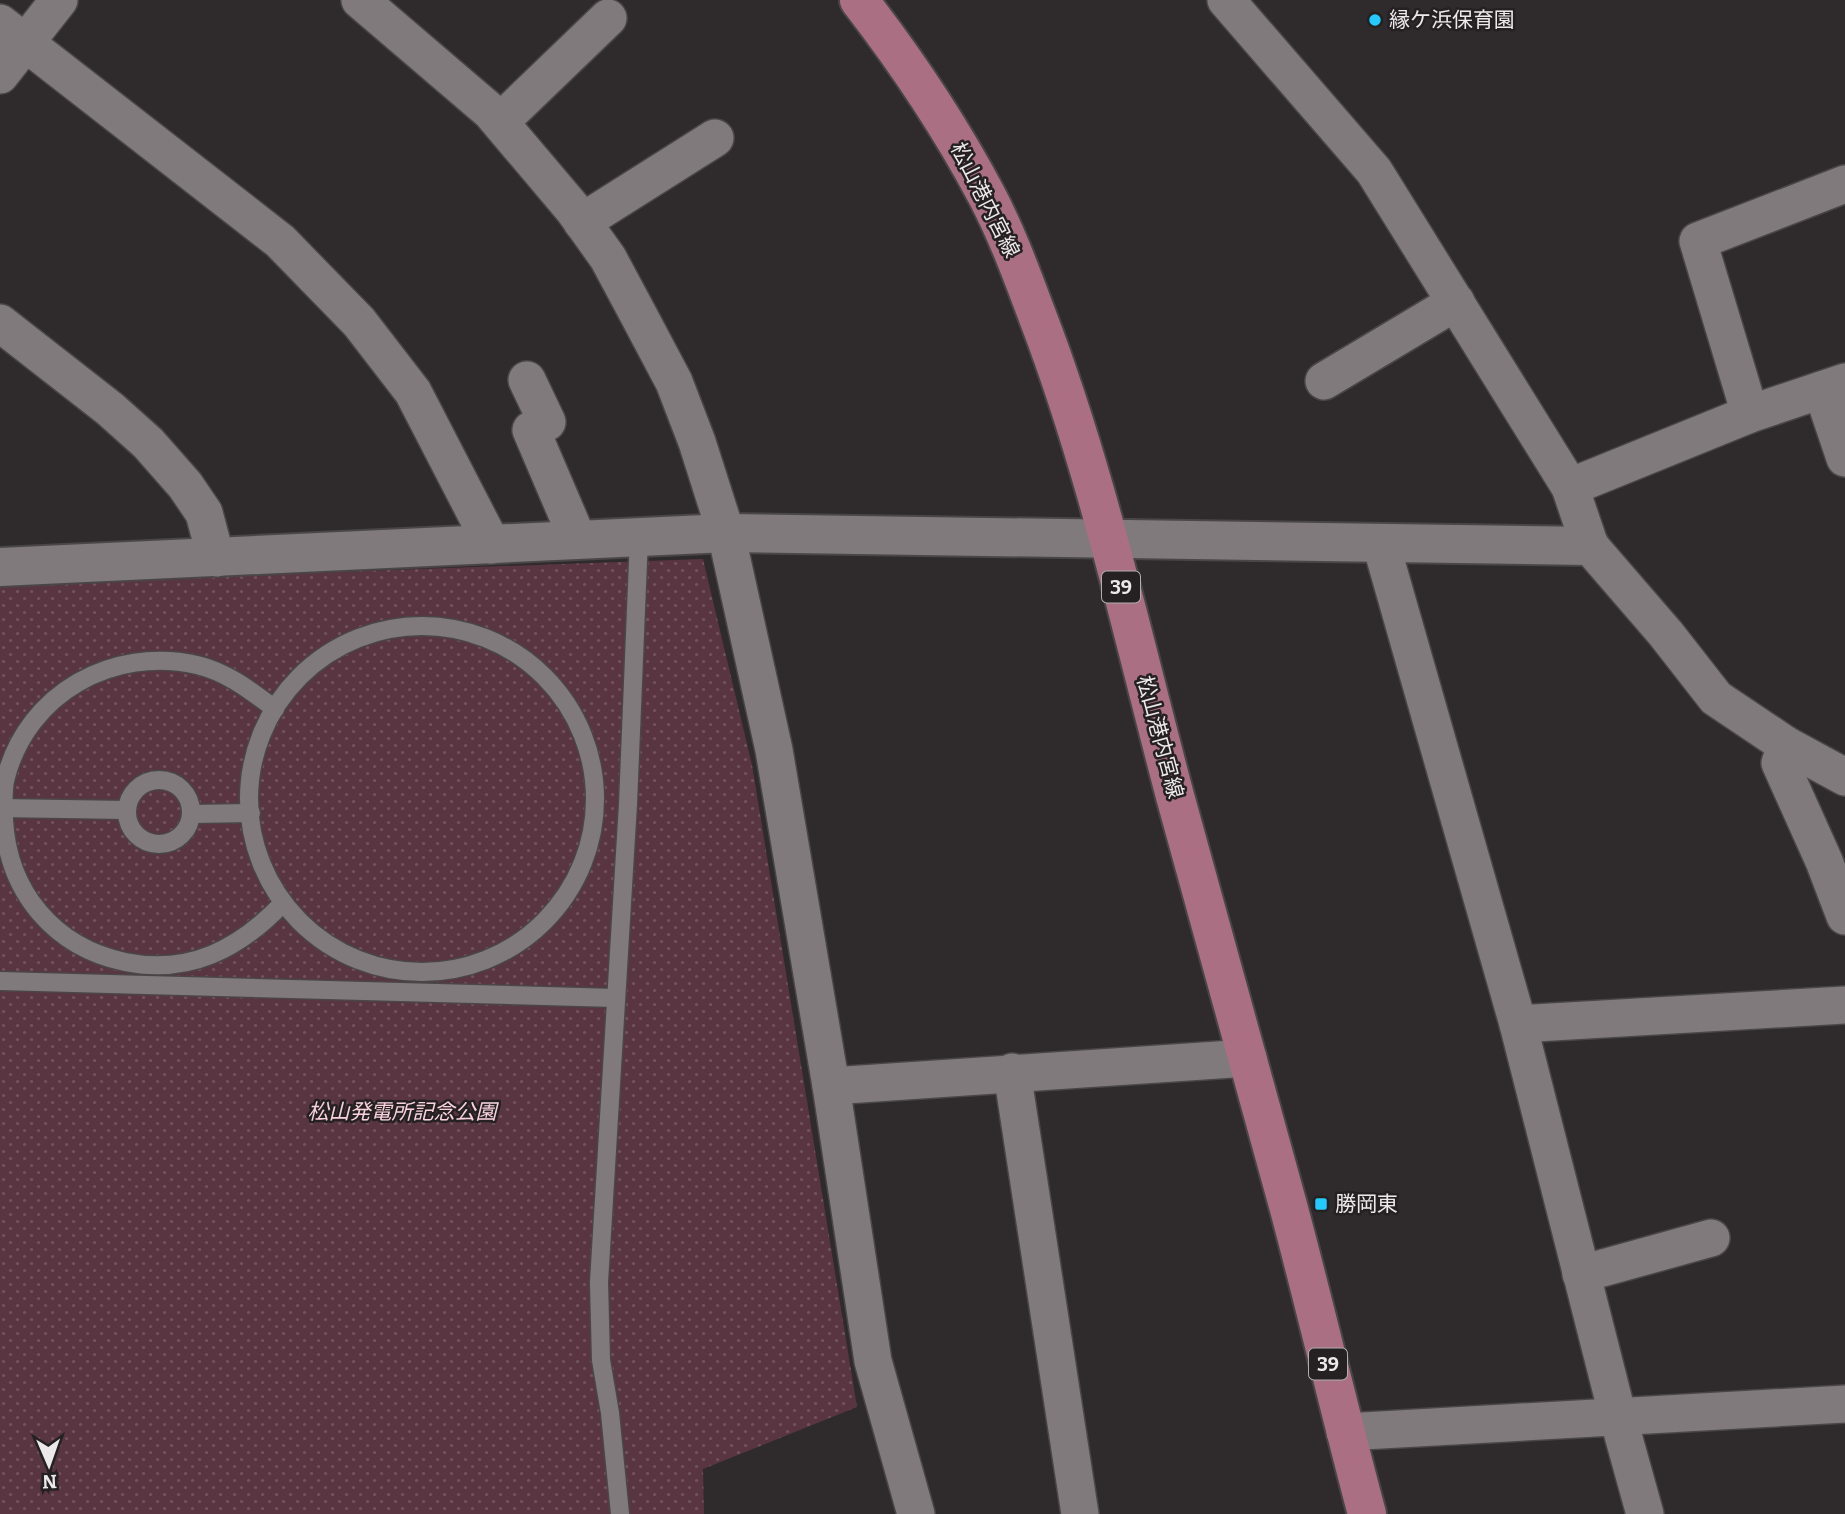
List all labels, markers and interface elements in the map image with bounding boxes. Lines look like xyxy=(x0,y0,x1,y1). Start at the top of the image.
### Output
place label: 縁ケ浜保育園 xyxy=(1389,7,1515,33)
marker: 縁ケ浜保育園 xyxy=(1367,12,1383,28)
street label: 松山港内宮線 xyxy=(945,138,1025,262)
road number: 39 xyxy=(1102,572,1140,602)
street label: 松山港内宮線 xyxy=(1131,673,1189,801)
park label: 松山発電所記念公園 xyxy=(308,1099,499,1125)
place label: 勝岡東 xyxy=(1335,1191,1398,1217)
marker: 勝岡東 xyxy=(1313,1196,1329,1212)
road number: 39 xyxy=(1309,1348,1347,1380)
north arrow xyxy=(14,1430,84,1500)
text: N xyxy=(42,1470,57,1493)

